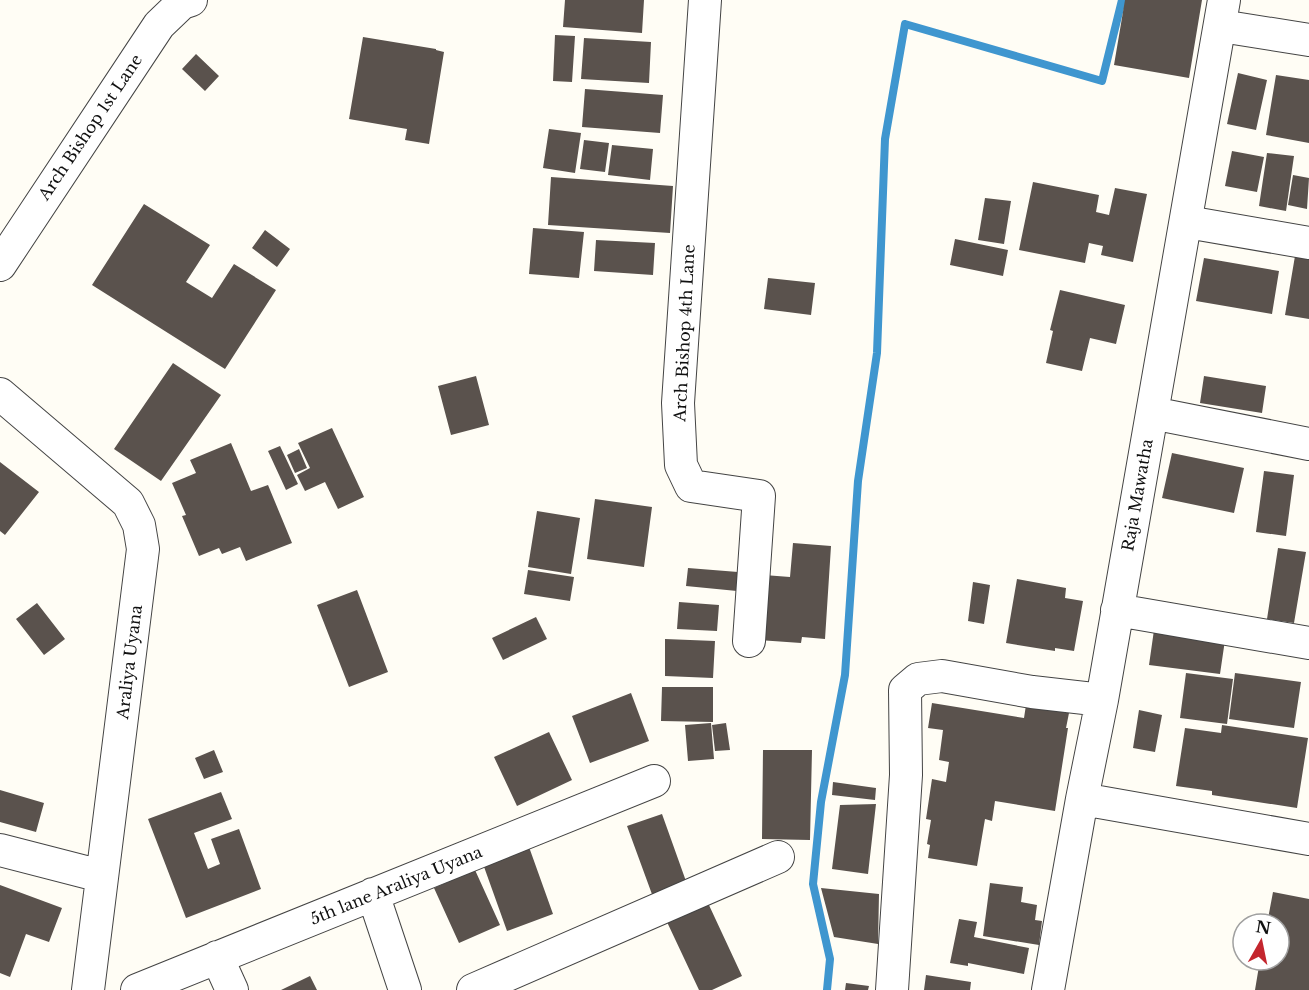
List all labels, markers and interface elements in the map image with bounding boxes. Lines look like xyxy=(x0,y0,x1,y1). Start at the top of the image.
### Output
street label: Arch Bishop 1st Lane xyxy=(33,50,146,205)
street label: Arch Bishop 4th Lane xyxy=(669,244,699,423)
street label: Raja Mawatha xyxy=(1117,437,1157,553)
street label: Araliya Uyana xyxy=(112,604,146,721)
street label: 5th lane Araliya Uyana xyxy=(307,841,485,929)
north arrow xyxy=(1231,912,1291,972)
text: N xyxy=(1254,916,1272,938)

